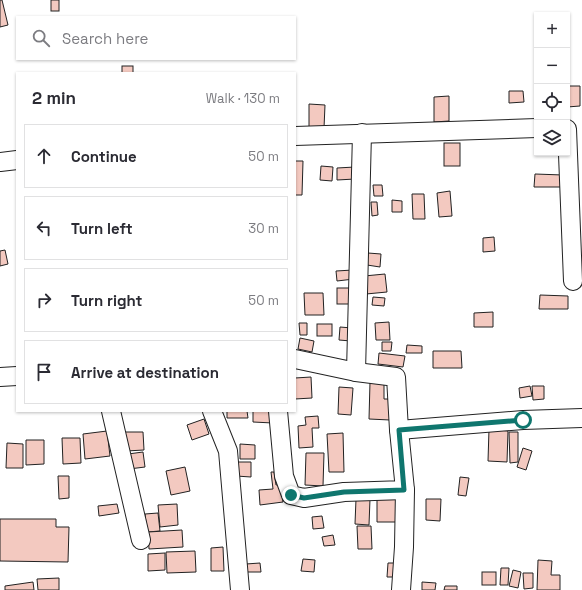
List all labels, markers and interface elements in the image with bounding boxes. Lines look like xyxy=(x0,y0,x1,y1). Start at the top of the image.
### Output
map controls xyxy=(534,12,570,156)
button: + xyxy=(534,12,570,48)
search box xyxy=(16,16,296,60)
icon: search xyxy=(30,27,52,49)
text: Search here xyxy=(62,29,148,48)
button: − xyxy=(534,48,570,84)
button: locate xyxy=(534,84,570,120)
text: 2 min xyxy=(32,87,76,109)
text: Walk · 130 m xyxy=(206,90,280,107)
button: layers xyxy=(534,120,570,156)
icon: ahead xyxy=(33,145,55,167)
text: Continue xyxy=(71,147,137,166)
text: 50 m xyxy=(248,148,279,165)
icon: left xyxy=(33,217,55,239)
text: Turn left xyxy=(71,219,133,238)
text: 30 m xyxy=(248,220,279,237)
icon: right xyxy=(33,289,55,311)
text: Turn right xyxy=(71,291,142,310)
text: 50 m xyxy=(248,292,279,309)
icon: arrive xyxy=(33,361,55,383)
text: Arrive at destination xyxy=(71,363,219,382)
route start xyxy=(514,411,532,429)
route end xyxy=(282,486,300,504)

